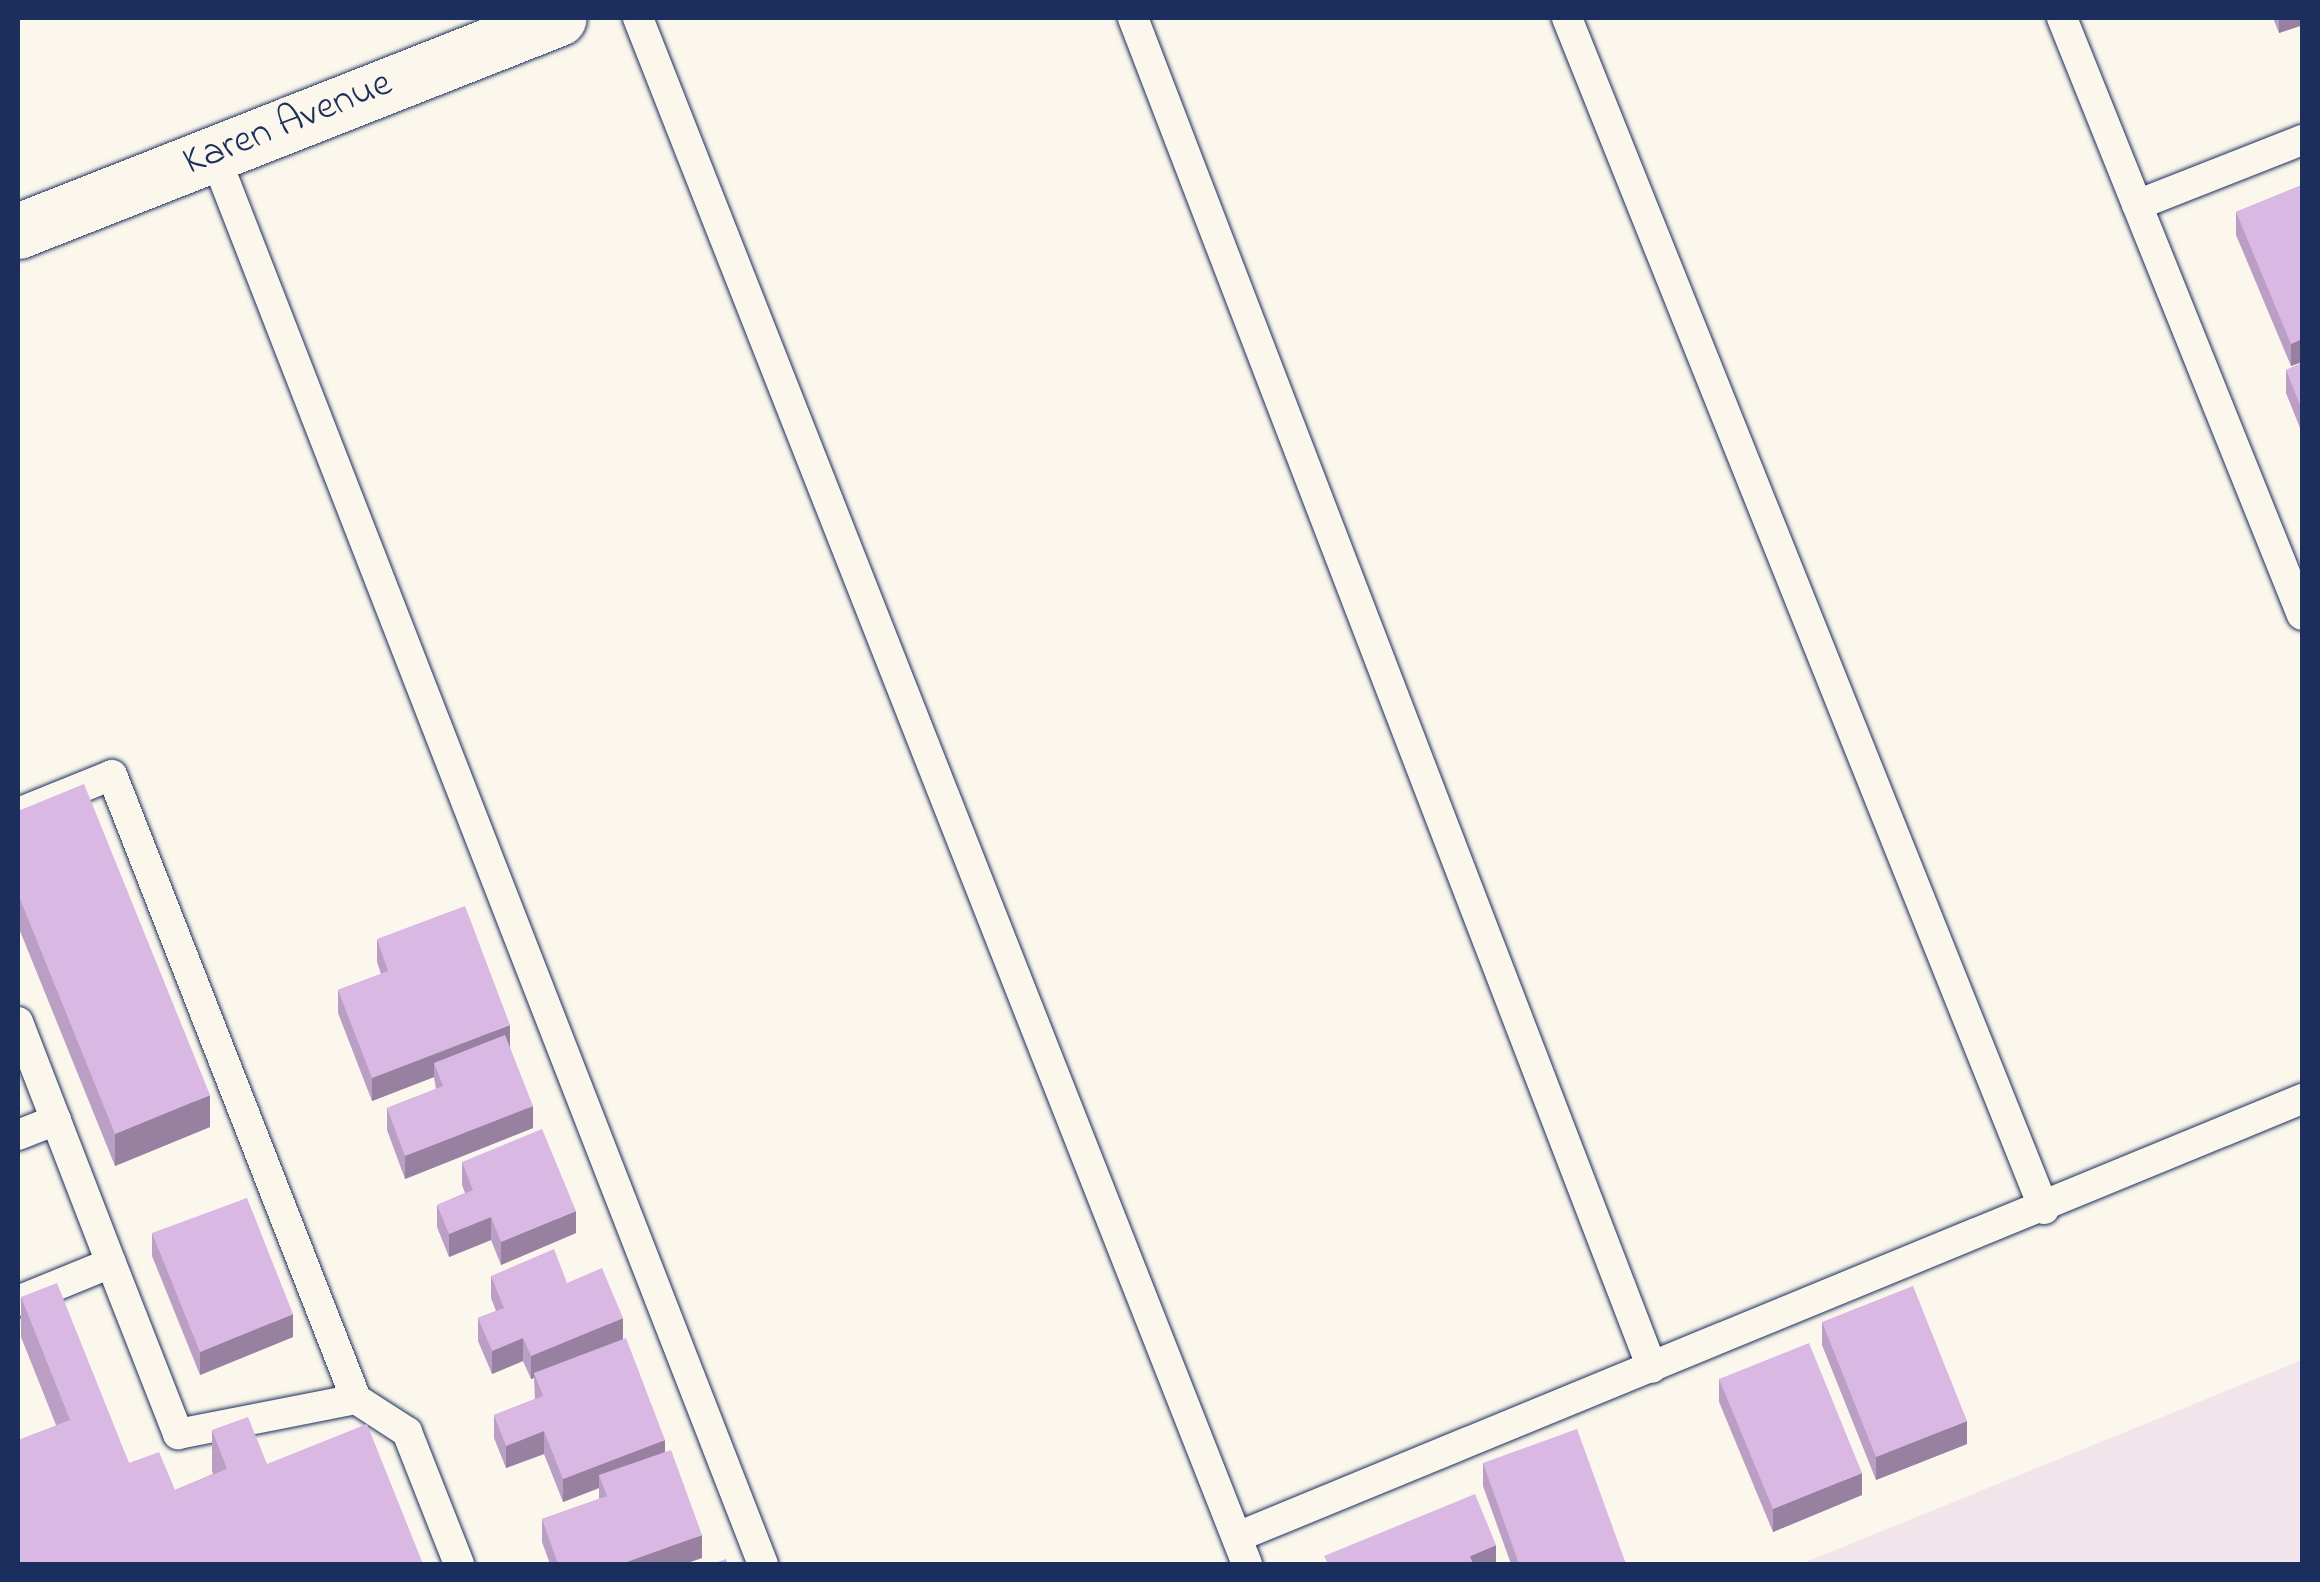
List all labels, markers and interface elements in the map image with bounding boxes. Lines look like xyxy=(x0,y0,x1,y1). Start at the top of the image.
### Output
street label: Karen Avenue xyxy=(177,60,399,188)

